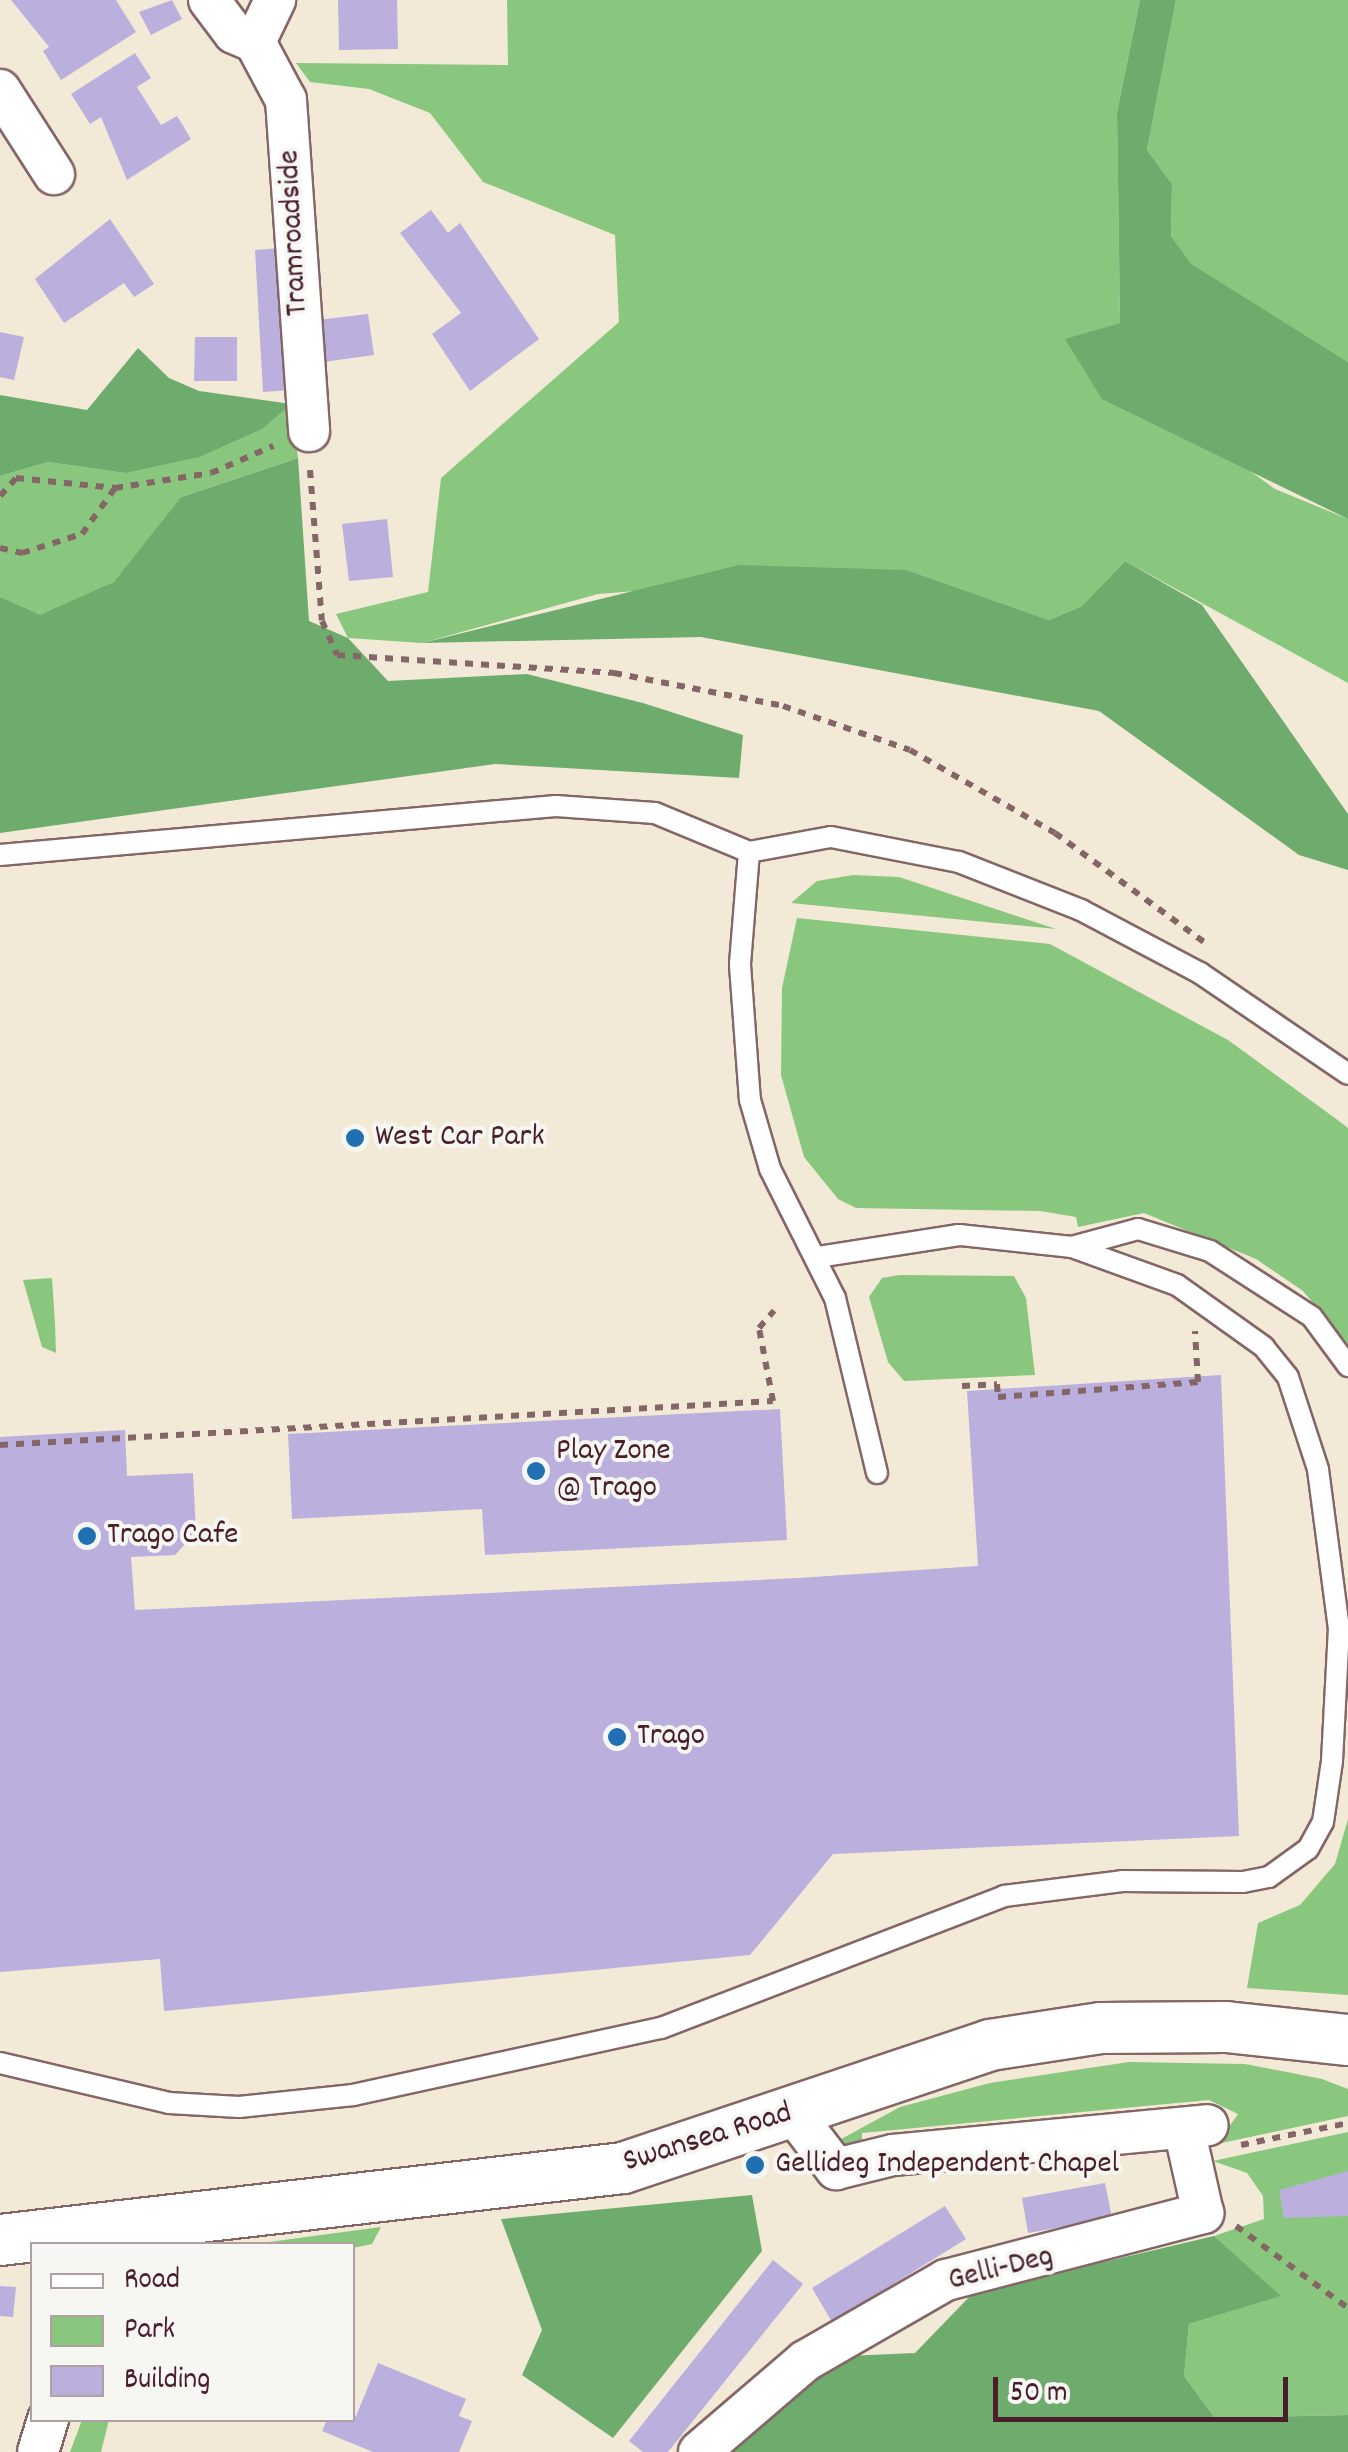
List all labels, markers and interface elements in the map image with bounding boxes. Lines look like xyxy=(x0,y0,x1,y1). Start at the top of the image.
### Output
street label: Tramroadside xyxy=(271,149,319,317)
place label: West Car Park xyxy=(375,1119,545,1157)
marker: West Car Park xyxy=(344,1127,366,1149)
place label: Play Zone @ Trago xyxy=(556,1434,671,1509)
marker: Play Zone @ Trago xyxy=(525,1460,547,1482)
place label: Trago Cafe xyxy=(107,1517,238,1555)
marker: Trago Cafe xyxy=(76,1525,98,1547)
place label: Trago xyxy=(637,1718,705,1756)
marker: Trago xyxy=(606,1726,628,1748)
street label: Swansea Road xyxy=(619,2095,797,2183)
place label: Gellideg Independent Chapel xyxy=(775,2146,1119,2184)
marker: Gellideg Independent Chapel xyxy=(744,2154,766,2176)
street label: Gelli-Deg xyxy=(945,2238,1057,2302)
legend xyxy=(30,2242,355,2422)
text: Road xyxy=(124,2260,180,2303)
text: Park xyxy=(124,2310,175,2353)
scale bar xyxy=(998,2357,1293,2419)
text: Building xyxy=(124,2360,210,2403)
text: 50 m xyxy=(1010,2373,1068,2416)

